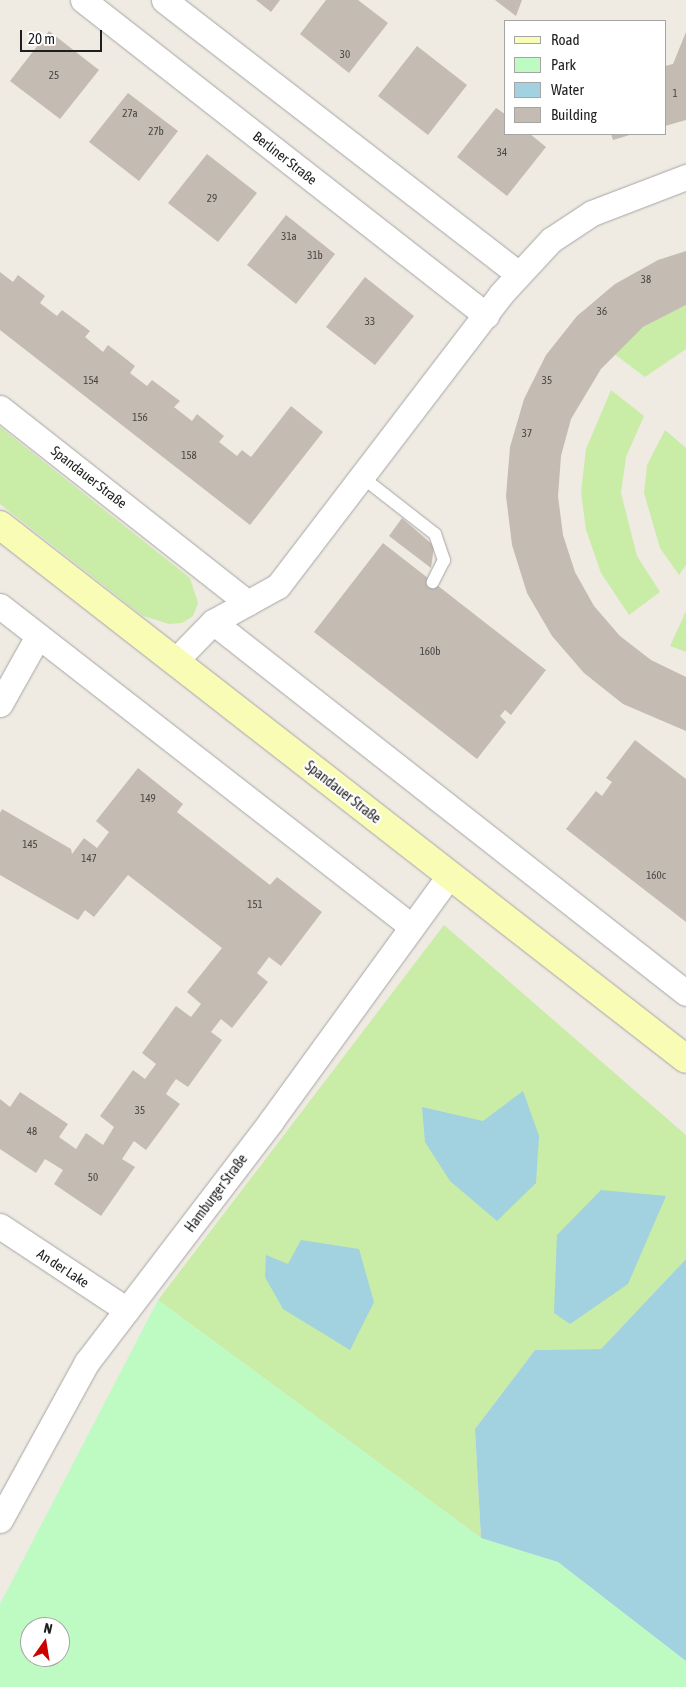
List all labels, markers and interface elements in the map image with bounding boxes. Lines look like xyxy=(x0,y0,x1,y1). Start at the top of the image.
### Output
scale bar xyxy=(22,20,105,52)
legend xyxy=(503,20,666,135)
text: 20 m xyxy=(28,30,55,47)
text: Road xyxy=(551,31,580,48)
house number: 30 xyxy=(340,47,350,61)
text: Park xyxy=(551,56,576,73)
house number: 25 xyxy=(49,68,59,82)
text: Water xyxy=(551,81,584,98)
house number: 1 xyxy=(672,86,678,100)
house number: 27a xyxy=(122,106,138,120)
text: Building xyxy=(551,106,597,123)
house number: 27b xyxy=(148,124,164,138)
street label: Berliner Straße xyxy=(250,128,320,188)
house number: 34 xyxy=(497,145,507,159)
house number: 29 xyxy=(207,191,217,205)
house number: 31a xyxy=(281,229,297,243)
house number: 31b xyxy=(307,248,323,262)
house number: 38 xyxy=(641,272,651,286)
house number: 36 xyxy=(597,304,607,318)
house number: 33 xyxy=(365,314,375,328)
house number: 154 xyxy=(83,373,99,387)
house number: 35 xyxy=(542,373,552,387)
house number: 156 xyxy=(132,410,148,424)
house number: 37 xyxy=(522,426,532,440)
street label: Spandauer Straße xyxy=(48,442,130,512)
house number: 158 xyxy=(181,448,197,462)
house number: 160b xyxy=(420,644,440,658)
street label: Spandauer Straße xyxy=(302,757,384,827)
house number: 149 xyxy=(140,791,156,805)
house number: 145 xyxy=(22,837,38,851)
house number: 147 xyxy=(81,851,97,865)
house number: 160c xyxy=(646,868,666,882)
house number: 151 xyxy=(247,897,263,911)
house number: 35 xyxy=(135,1103,145,1117)
house number: 48 xyxy=(27,1124,37,1138)
street label: Hamburger Straße xyxy=(181,1151,251,1235)
house number: 50 xyxy=(88,1170,98,1184)
street label: An der Lake xyxy=(34,1245,92,1291)
north arrow xyxy=(20,1617,70,1667)
text: N xyxy=(42,1620,54,1637)

